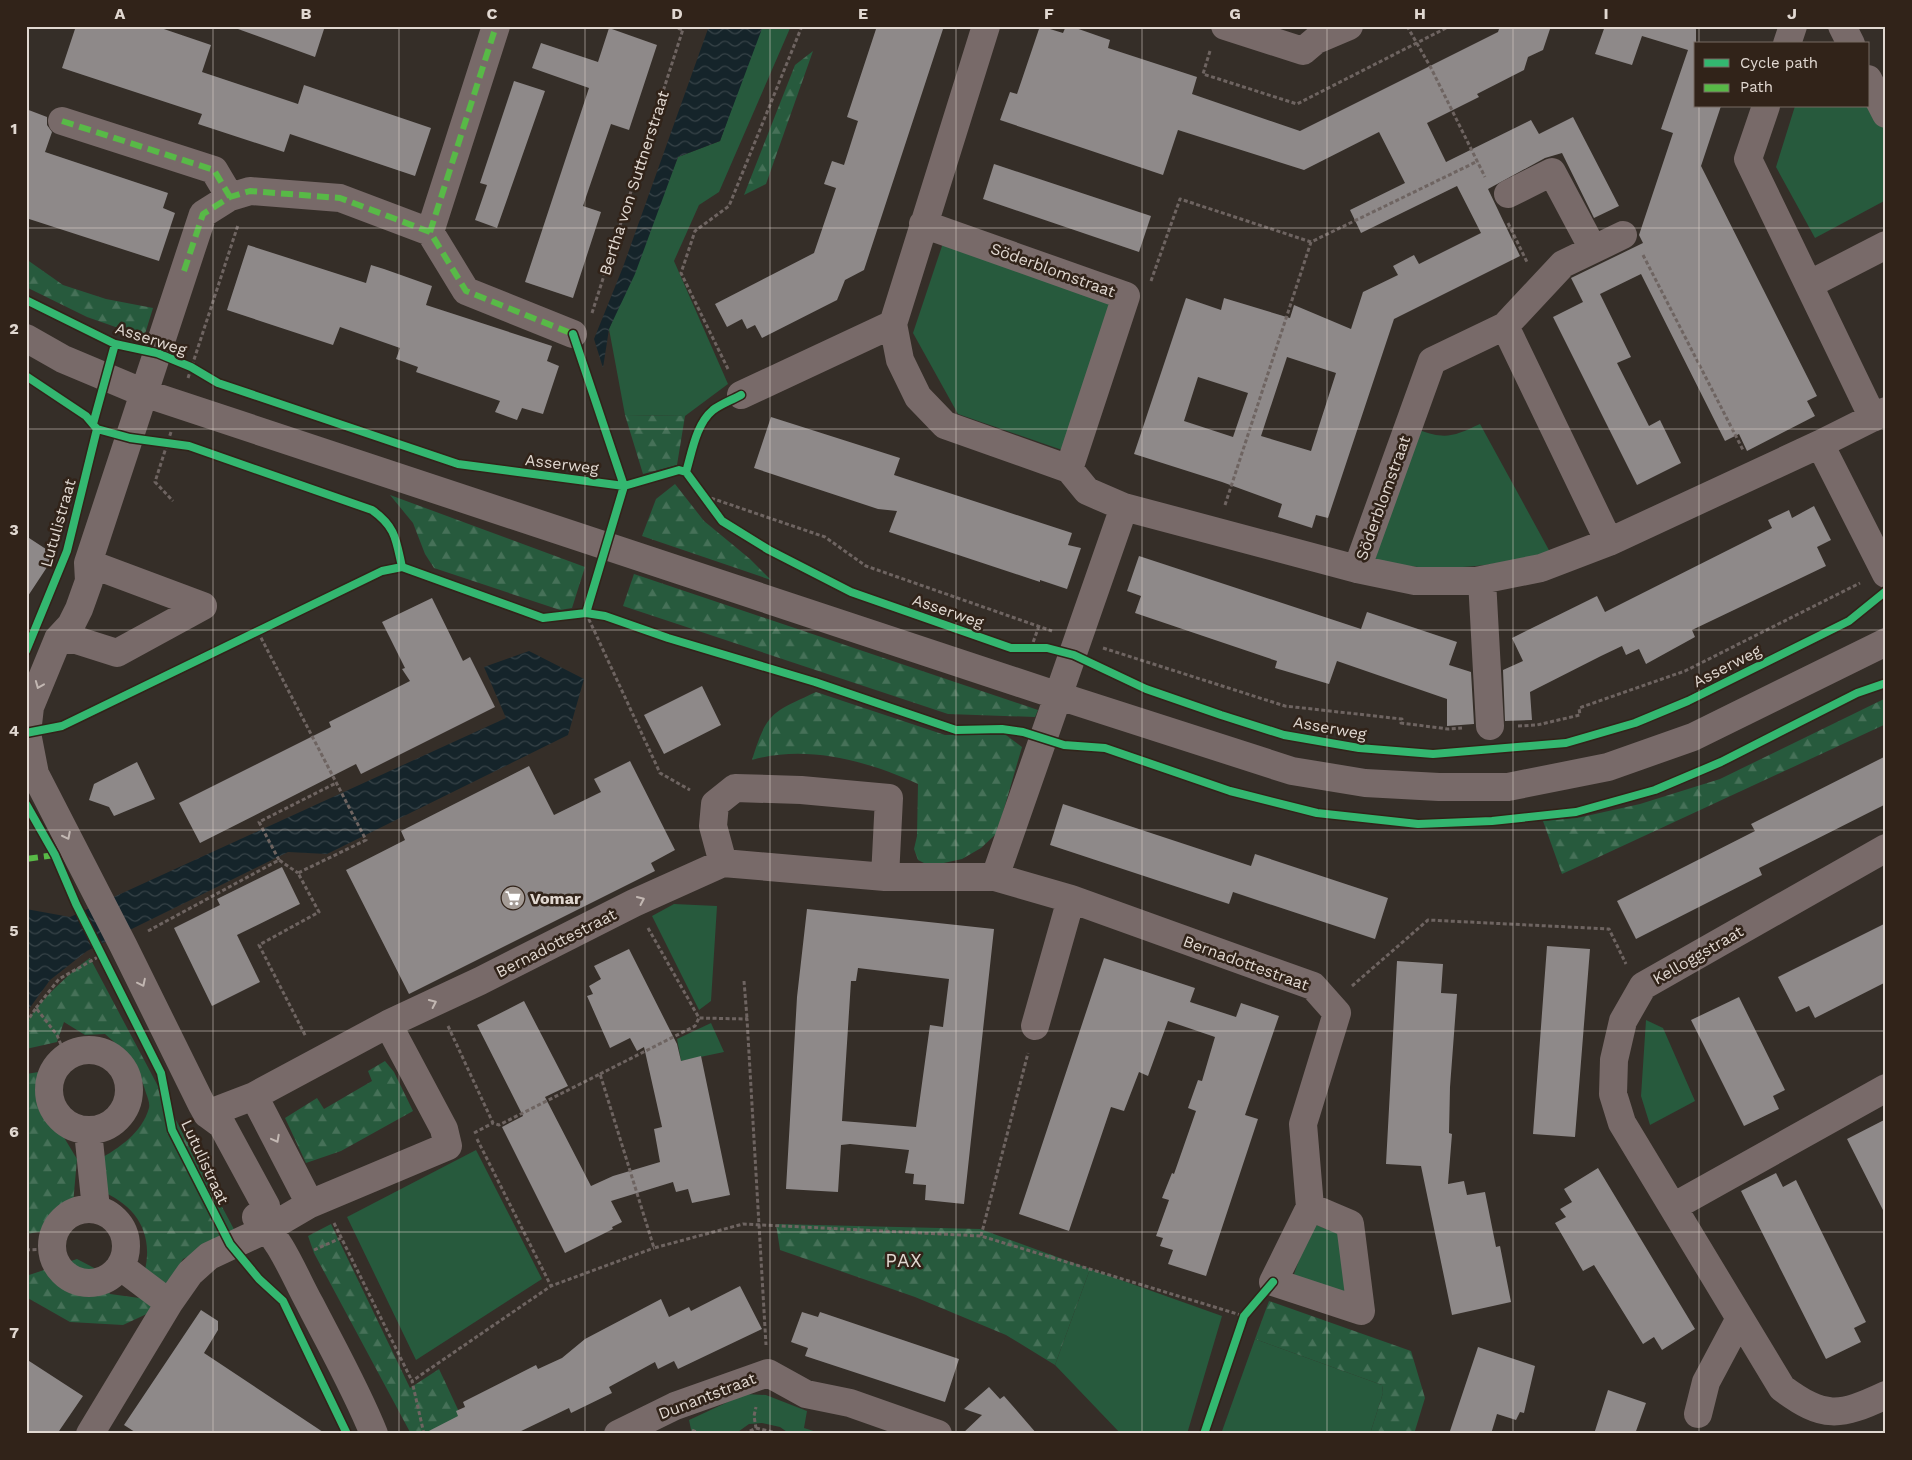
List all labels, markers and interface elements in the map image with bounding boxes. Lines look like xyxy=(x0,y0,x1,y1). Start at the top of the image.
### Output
text: A xyxy=(115,4,126,23)
text: B xyxy=(301,4,312,23)
text: C xyxy=(487,4,498,23)
text: D xyxy=(671,4,683,23)
text: E xyxy=(858,4,868,23)
text: F xyxy=(1044,4,1054,23)
text: G xyxy=(1229,4,1241,23)
text: H xyxy=(1414,4,1426,23)
text: I xyxy=(1603,4,1609,23)
text: J xyxy=(1787,4,1797,23)
legend xyxy=(1694,42,1870,108)
text: Cycle path xyxy=(1740,54,1818,72)
text: Path xyxy=(1740,78,1773,96)
street label: Bertha von Suttnerstraat xyxy=(595,88,673,278)
text: 1 xyxy=(11,119,17,138)
street label: Söderblomstraat xyxy=(988,239,1118,301)
text: 2 xyxy=(9,319,19,338)
street label: Asserweg xyxy=(113,319,190,360)
street label: Söderblomstraat xyxy=(1352,433,1414,563)
street label: Asserweg xyxy=(524,450,600,478)
street label: Lutulistraat xyxy=(36,476,80,569)
text: 3 xyxy=(9,520,19,539)
street label: Asserweg xyxy=(910,590,987,632)
street label: Asserweg xyxy=(1690,641,1765,691)
one-way arrow xyxy=(35,680,45,688)
street label: Asserweg xyxy=(1292,712,1369,744)
text: 4 xyxy=(9,721,19,740)
one-way arrow xyxy=(61,831,71,840)
supermarket icon: Vomar xyxy=(500,885,526,911)
place label: Vomar xyxy=(530,889,581,908)
one-way arrow xyxy=(636,896,645,906)
street label: Bernadottestraat xyxy=(493,904,619,981)
text: 5 xyxy=(9,921,19,940)
street label: Kelloggstraat xyxy=(1649,921,1747,989)
street label: Bernadottestraat xyxy=(1181,931,1312,995)
one-way arrow xyxy=(136,977,146,986)
one-way arrow xyxy=(427,999,436,1009)
street label: Lutulistraat xyxy=(177,1117,233,1207)
text: 6 xyxy=(9,1122,19,1141)
one-way arrow xyxy=(270,1134,280,1143)
district label: PAX xyxy=(885,1249,923,1272)
text: 7 xyxy=(9,1323,19,1342)
street label: Dunantstraat xyxy=(656,1369,759,1423)

